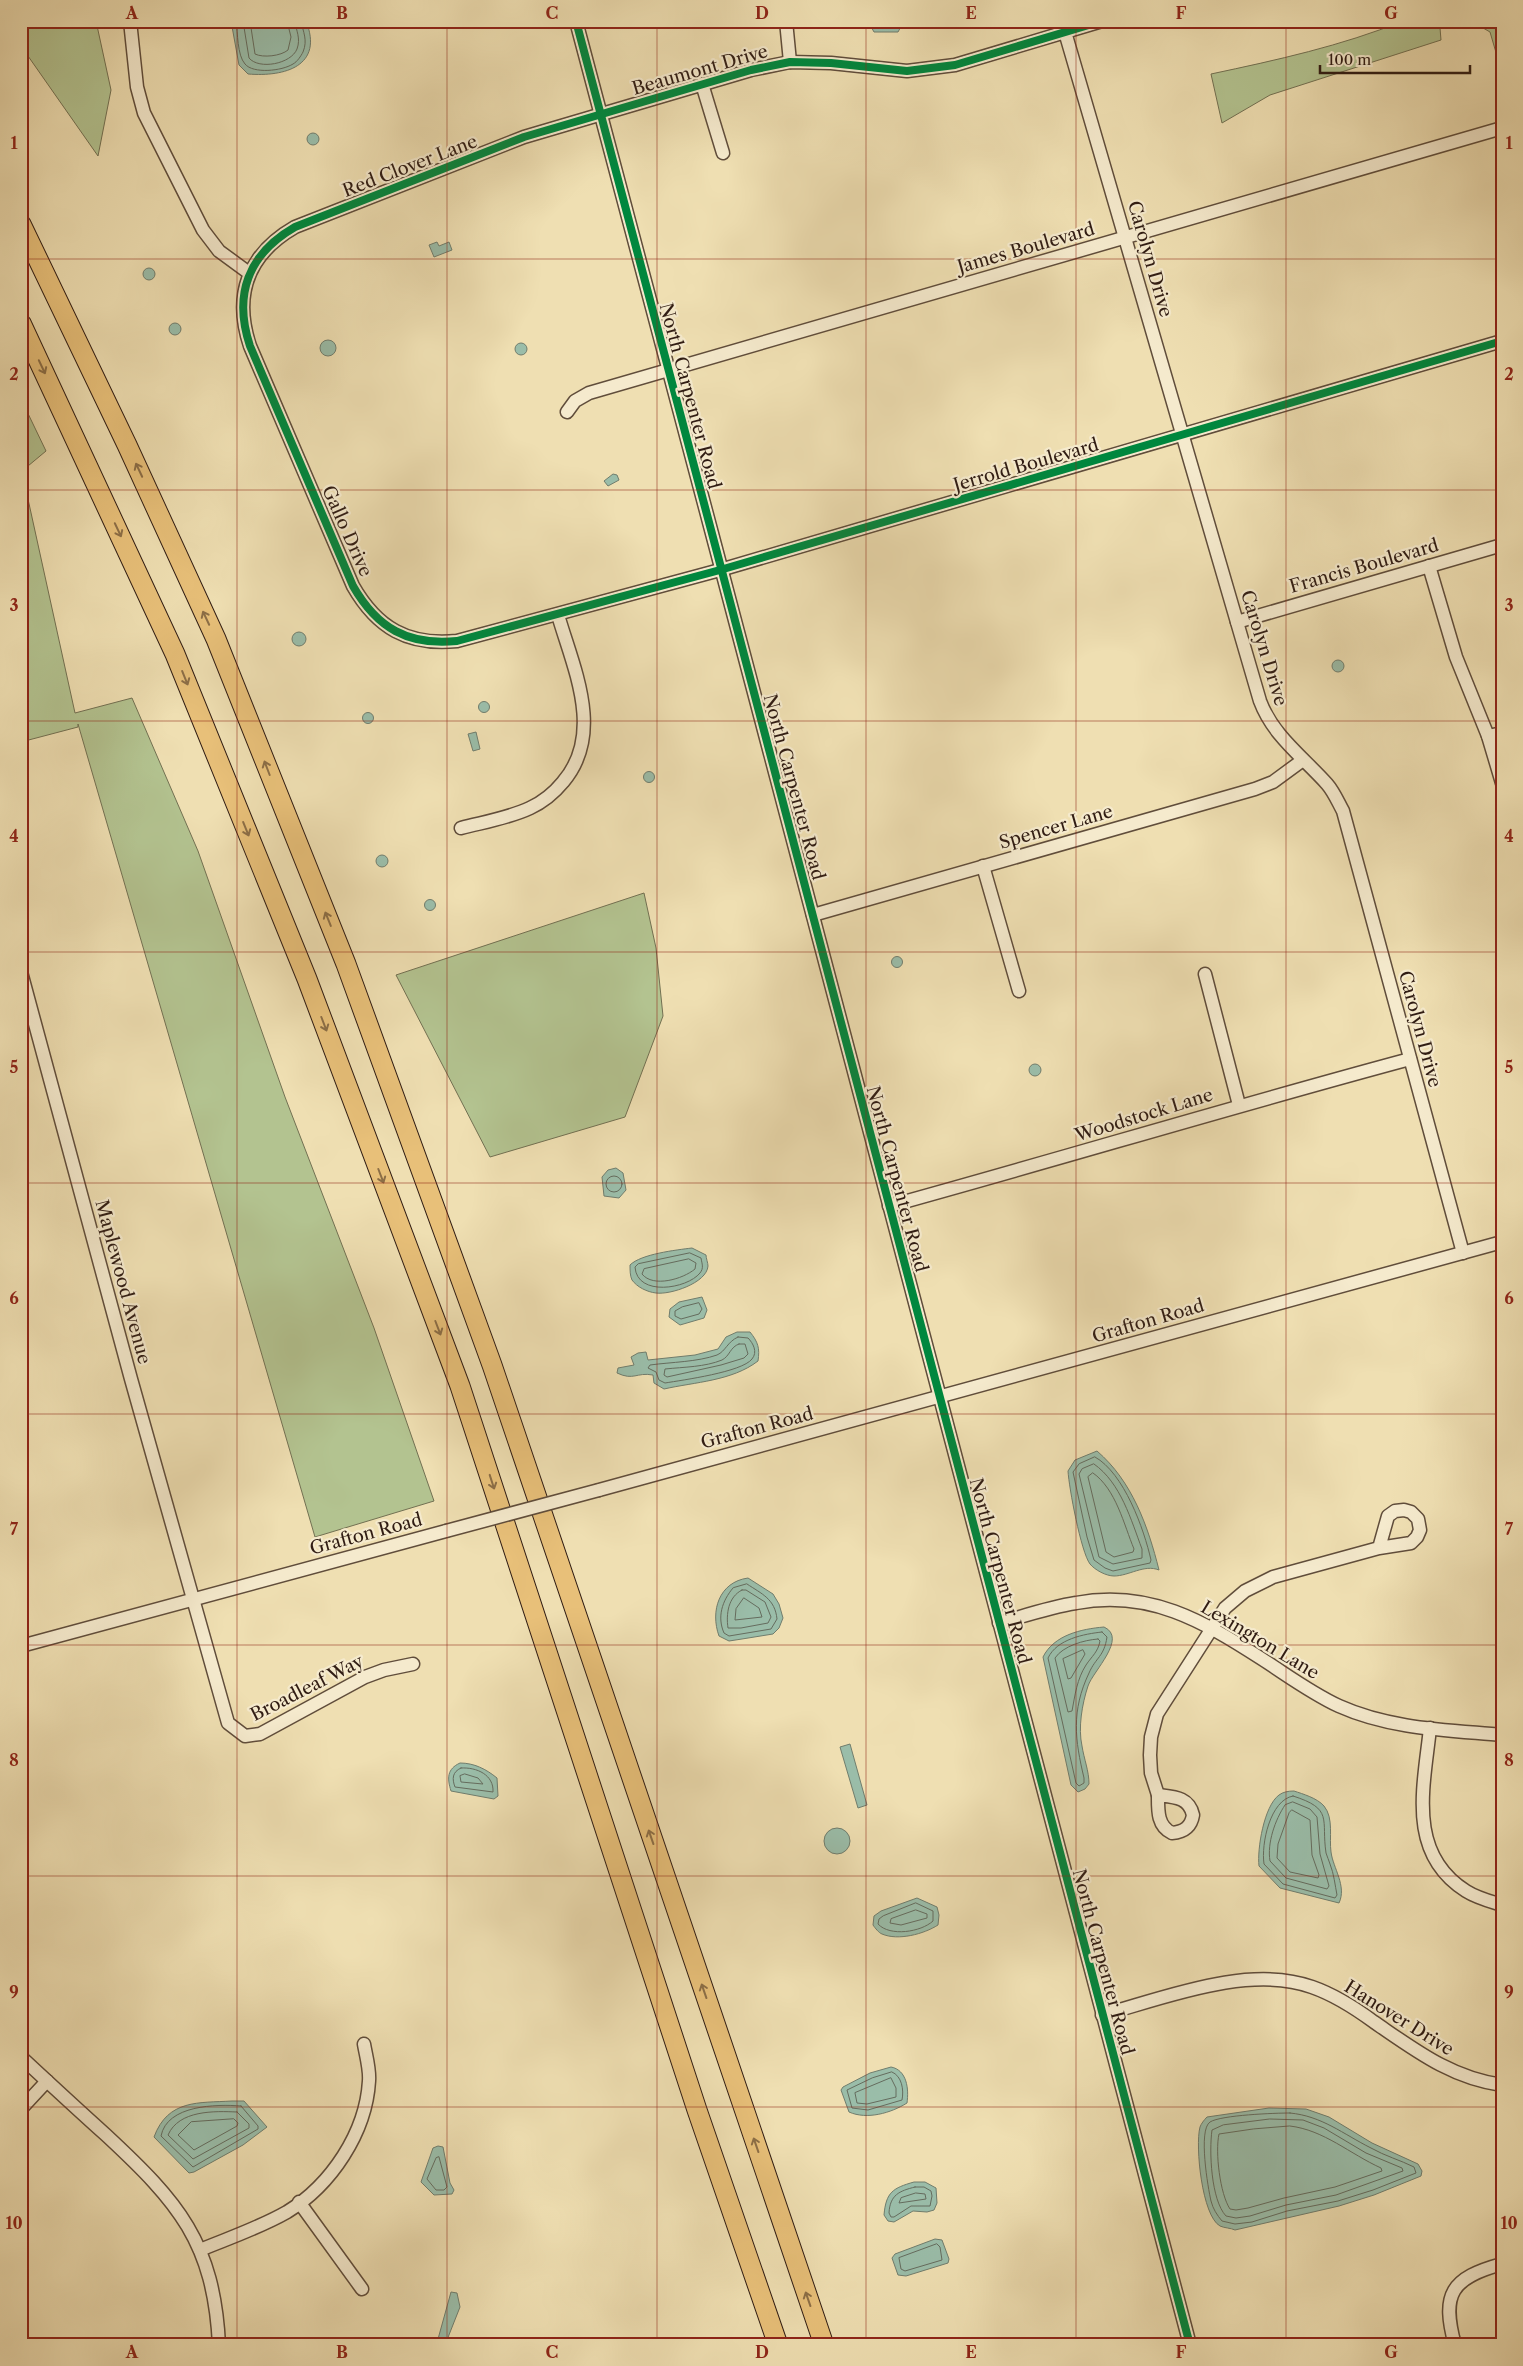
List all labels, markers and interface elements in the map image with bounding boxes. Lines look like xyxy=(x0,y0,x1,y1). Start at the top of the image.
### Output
text: A xyxy=(125,3,139,23)
text: B xyxy=(336,3,348,23)
text: C xyxy=(546,3,558,23)
text: D xyxy=(755,3,769,23)
text: E xyxy=(965,3,977,23)
text: F xyxy=(1176,3,1187,23)
text: G xyxy=(1384,3,1398,23)
street label: Beaumont Drive xyxy=(630,40,770,100)
scale bar xyxy=(1320,42,1470,74)
text: 100 m xyxy=(1328,50,1371,69)
street label: Red Clover Lane xyxy=(339,130,481,202)
text: 1 xyxy=(10,133,18,153)
text: 1 xyxy=(1505,133,1513,153)
street label: Carolyn Drive xyxy=(1123,198,1177,320)
street label: James Boulevard xyxy=(952,218,1097,279)
street label: North Carpenter Road xyxy=(655,301,725,492)
one-way arrow xyxy=(38,359,47,374)
text: 2 xyxy=(9,364,19,384)
text: 2 xyxy=(1504,364,1514,384)
street label: Jerrold Boulevard xyxy=(948,434,1101,497)
one-way arrow xyxy=(133,463,143,478)
street label: Gallo Drive xyxy=(317,482,377,580)
one-way arrow xyxy=(113,522,123,537)
street label: Francis Boulevard xyxy=(1287,534,1441,598)
street label: Carolyn Drive xyxy=(1236,587,1292,709)
text: 3 xyxy=(9,595,19,615)
text: 3 xyxy=(1504,595,1514,615)
one-way arrow xyxy=(201,610,211,625)
one-way arrow xyxy=(181,670,190,685)
street label: North Carpenter Road xyxy=(759,692,829,883)
one-way arrow xyxy=(262,761,271,777)
street label: Spencer Lane xyxy=(997,800,1115,854)
one-way arrow xyxy=(242,821,251,836)
text: 4 xyxy=(9,826,19,846)
text: 4 xyxy=(1504,826,1514,846)
one-way arrow xyxy=(322,912,332,927)
street label: Carolyn Drive xyxy=(1394,968,1446,1090)
one-way arrow xyxy=(320,1016,329,1031)
text: 5 xyxy=(10,1057,19,1077)
text: 5 xyxy=(1505,1057,1514,1077)
street label: North Carpenter Road xyxy=(862,1084,932,1275)
street label: Woodstock Lane xyxy=(1071,1084,1216,1147)
one-way arrow xyxy=(377,1168,386,1184)
street label: Maplewood Avenue xyxy=(90,1197,156,1367)
text: 6 xyxy=(9,1288,19,1308)
text: 6 xyxy=(1504,1288,1514,1308)
street label: Grafton Road xyxy=(1089,1294,1207,1347)
one-way arrow xyxy=(435,1321,444,1336)
street label: Grafton Road xyxy=(698,1402,816,1454)
one-way arrow xyxy=(487,1474,497,1490)
street label: North Carpenter Road xyxy=(965,1476,1035,1667)
street label: Grafton Road xyxy=(307,1508,425,1560)
text: 7 xyxy=(10,1519,19,1539)
text: 7 xyxy=(1505,1519,1514,1539)
street label: Lexington Lane xyxy=(1197,1596,1323,1684)
street label: Broadleaf Way xyxy=(247,1650,368,1726)
text: 8 xyxy=(9,1750,19,1770)
text: 8 xyxy=(1504,1750,1514,1770)
one-way arrow xyxy=(646,1829,656,1845)
street label: North Carpenter Road xyxy=(1068,1867,1138,2058)
street label: Hanover Drive xyxy=(1340,1976,1458,2060)
text: 9 xyxy=(9,1982,19,2002)
text: 9 xyxy=(1504,1982,1514,2002)
one-way arrow xyxy=(698,1983,708,1999)
one-way arrow xyxy=(751,2137,760,2153)
text: 10 xyxy=(5,2213,23,2233)
text: 10 xyxy=(1500,2213,1518,2233)
one-way arrow xyxy=(803,2291,812,2307)
text: A xyxy=(125,2342,139,2362)
text: B xyxy=(336,2342,348,2362)
text: C xyxy=(546,2342,558,2362)
text: D xyxy=(755,2342,769,2362)
text: E xyxy=(965,2342,977,2362)
text: F xyxy=(1176,2342,1187,2362)
text: G xyxy=(1384,2342,1398,2362)

